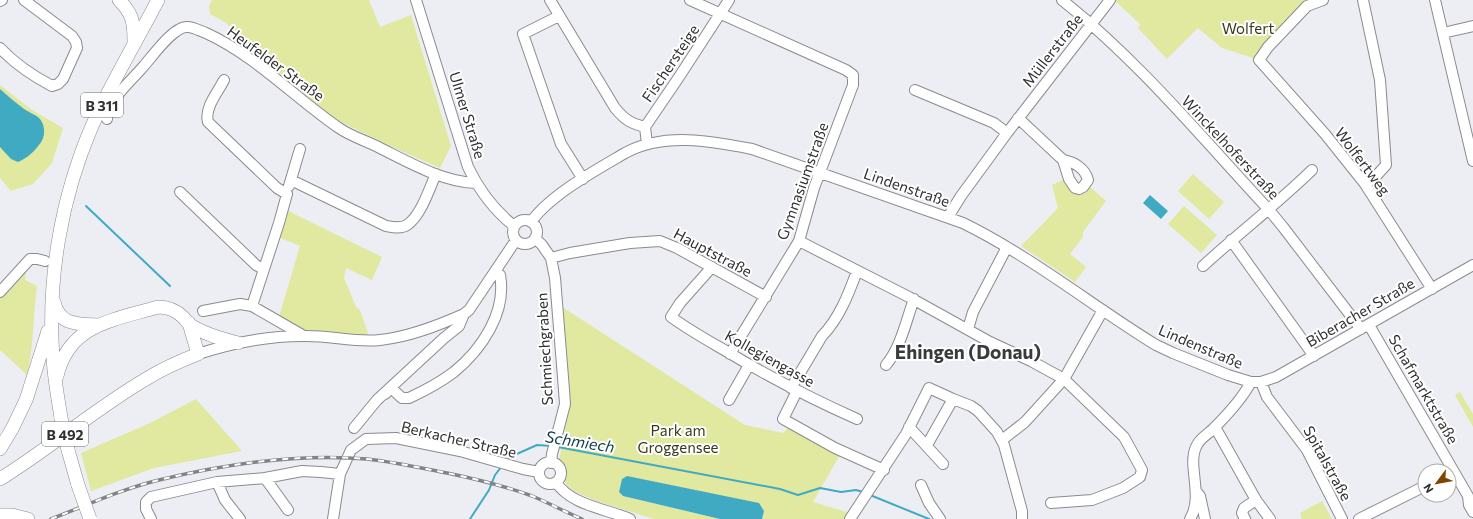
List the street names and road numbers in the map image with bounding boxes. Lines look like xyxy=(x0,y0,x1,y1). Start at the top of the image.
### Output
street label: Müllerstraße xyxy=(1018,10,1086,90)
street label: Fischersteige xyxy=(638,21,703,105)
street label: Heufelder Straße xyxy=(224,22,328,104)
street label: Ulmer Straße xyxy=(446,69,490,161)
street label: Winckelhoferstraße xyxy=(1178,92,1284,203)
road number: B 311 xyxy=(81,93,123,117)
street label: Gymnasiumstraße xyxy=(772,120,832,242)
street label: Wolfertweg xyxy=(1332,123,1394,199)
street label: Lindenstraße xyxy=(862,164,952,210)
street label: Hauptstraße xyxy=(671,224,755,280)
street label: Biberacher Straße xyxy=(1303,274,1418,350)
street label: Schmiechgraben xyxy=(532,292,556,406)
street label: Lindenstraße xyxy=(1156,320,1246,372)
street label: Kollegiengasse xyxy=(722,326,818,390)
street label: Schafmarktstraße xyxy=(1385,331,1463,447)
street label: Berkacher Straße xyxy=(400,417,519,461)
road number: B 492 xyxy=(42,422,88,446)
street label: Spitalstraße xyxy=(1300,422,1356,504)

